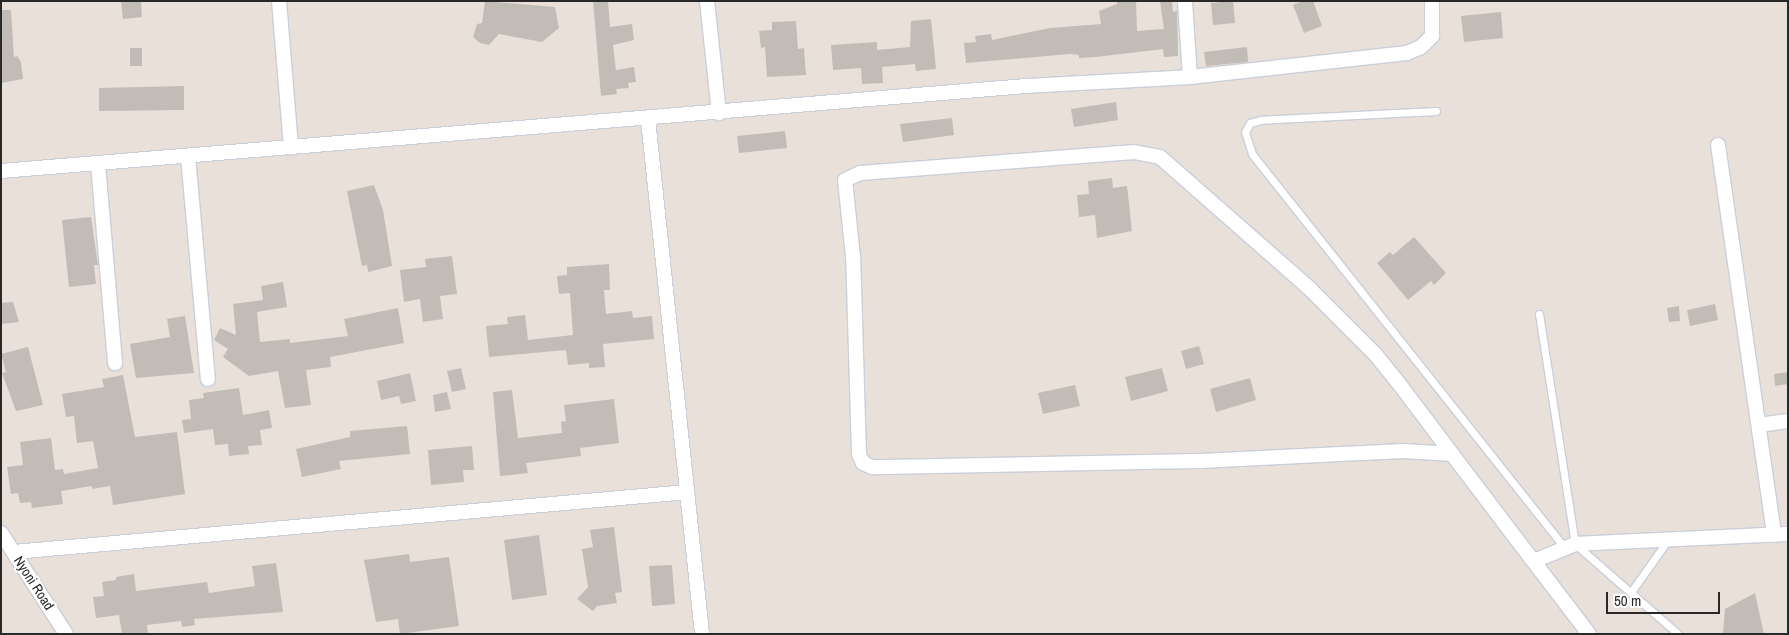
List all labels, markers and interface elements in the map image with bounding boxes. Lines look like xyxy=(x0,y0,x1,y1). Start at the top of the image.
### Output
street label: Nyoni Road xyxy=(10,553,58,613)
scale bar xyxy=(1609,582,1723,614)
text: 50 m xyxy=(1614,590,1641,611)

